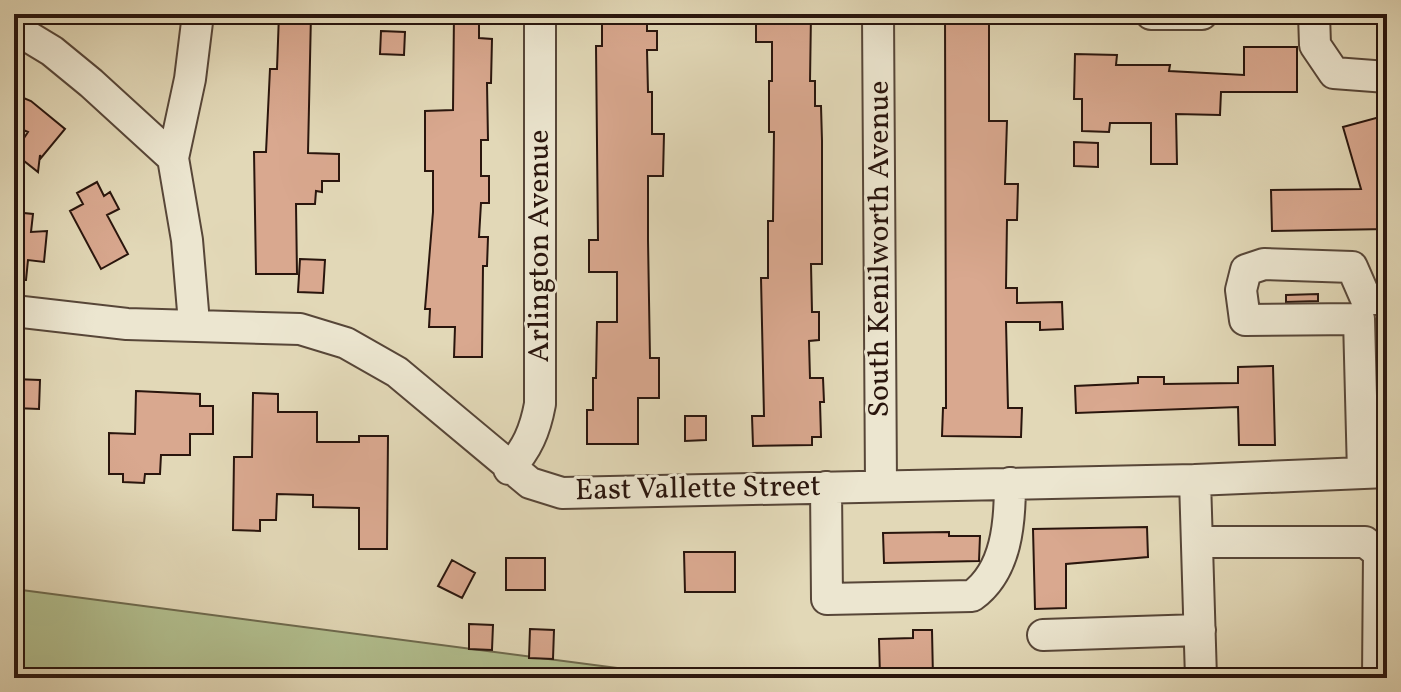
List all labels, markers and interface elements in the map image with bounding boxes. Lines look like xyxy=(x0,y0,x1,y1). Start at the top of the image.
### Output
street label: South Kenilworth Avenue xyxy=(859,80,901,418)
street label: Arlington Avenue xyxy=(519,129,561,363)
street label: East Vallette Street xyxy=(575,466,821,512)

